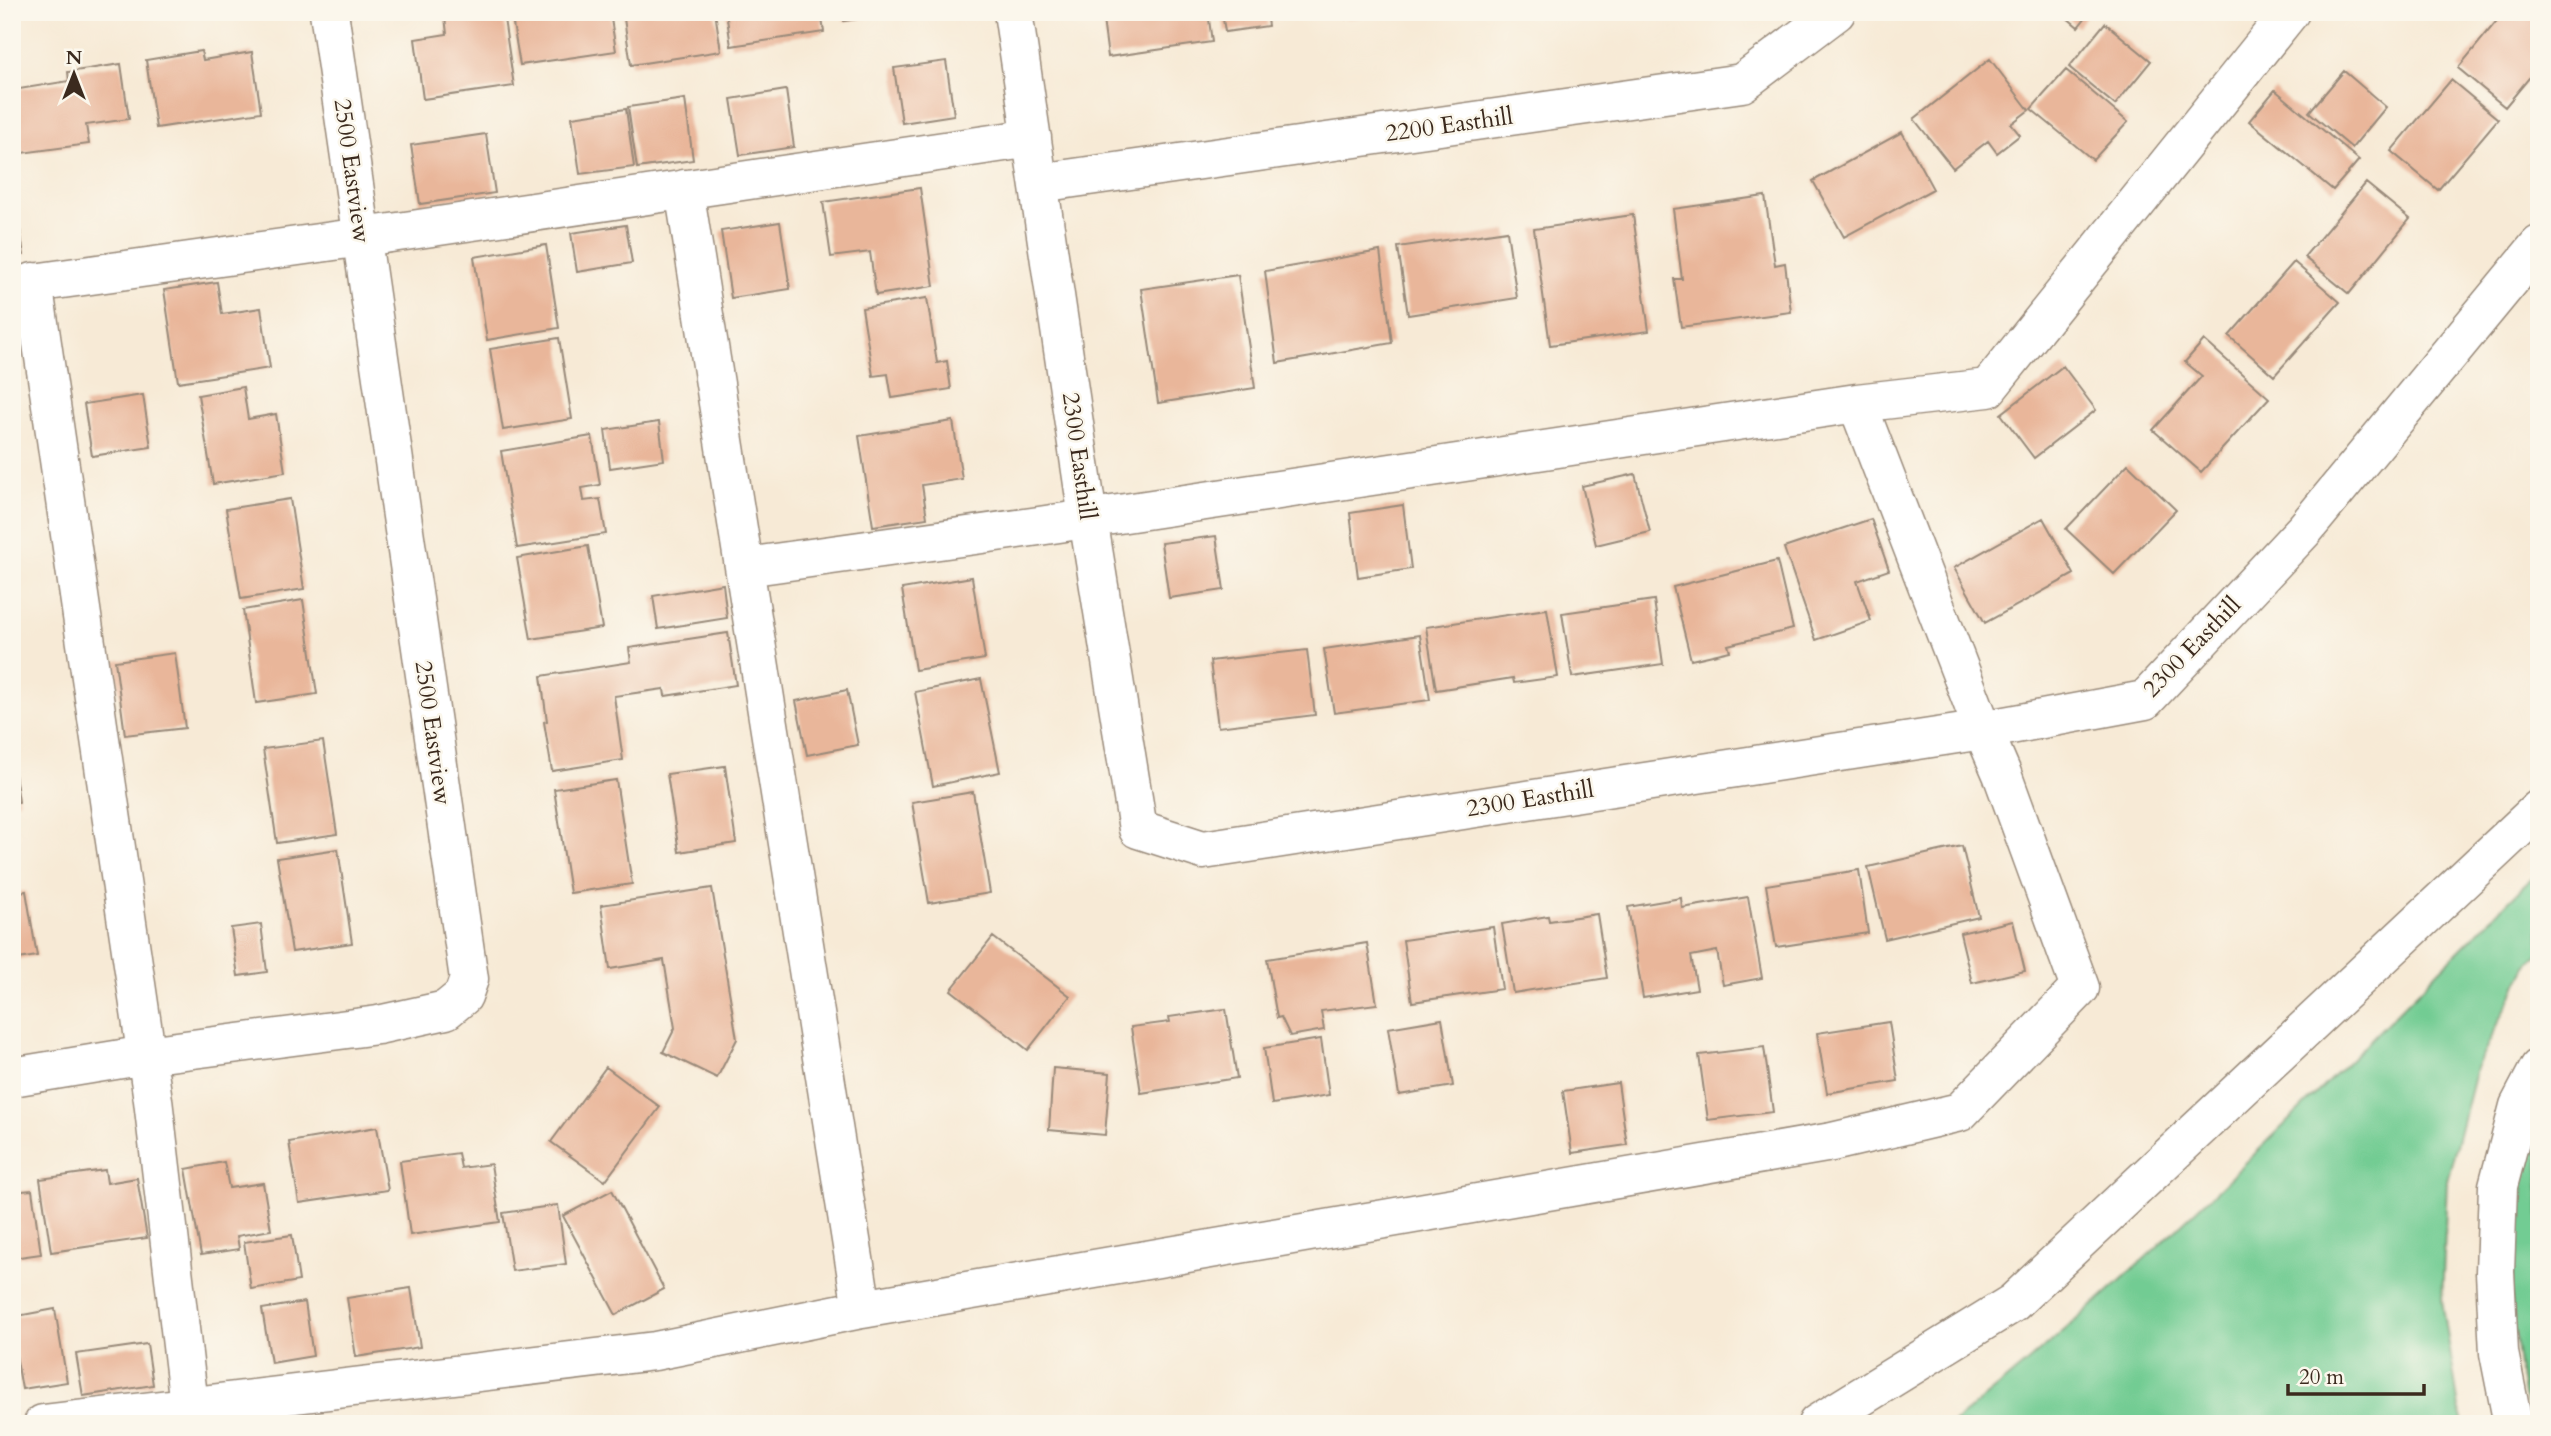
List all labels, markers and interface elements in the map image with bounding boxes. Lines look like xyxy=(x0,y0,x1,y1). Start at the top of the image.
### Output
north arrow xyxy=(38,38,108,108)
text: N xyxy=(66,45,83,71)
street label: 2500 Eastview xyxy=(326,97,378,245)
street label: 2200 Easthill xyxy=(1383,100,1515,150)
street label: 2300 Easthill xyxy=(1054,390,1104,522)
street label: 2300 Easthill xyxy=(2135,589,2249,705)
street label: 2500 Eastview xyxy=(407,659,459,807)
street label: 2300 Easthill xyxy=(1464,773,1596,825)
scale bar xyxy=(2288,1352,2425,1396)
text: 20 m xyxy=(2299,1363,2344,1392)

